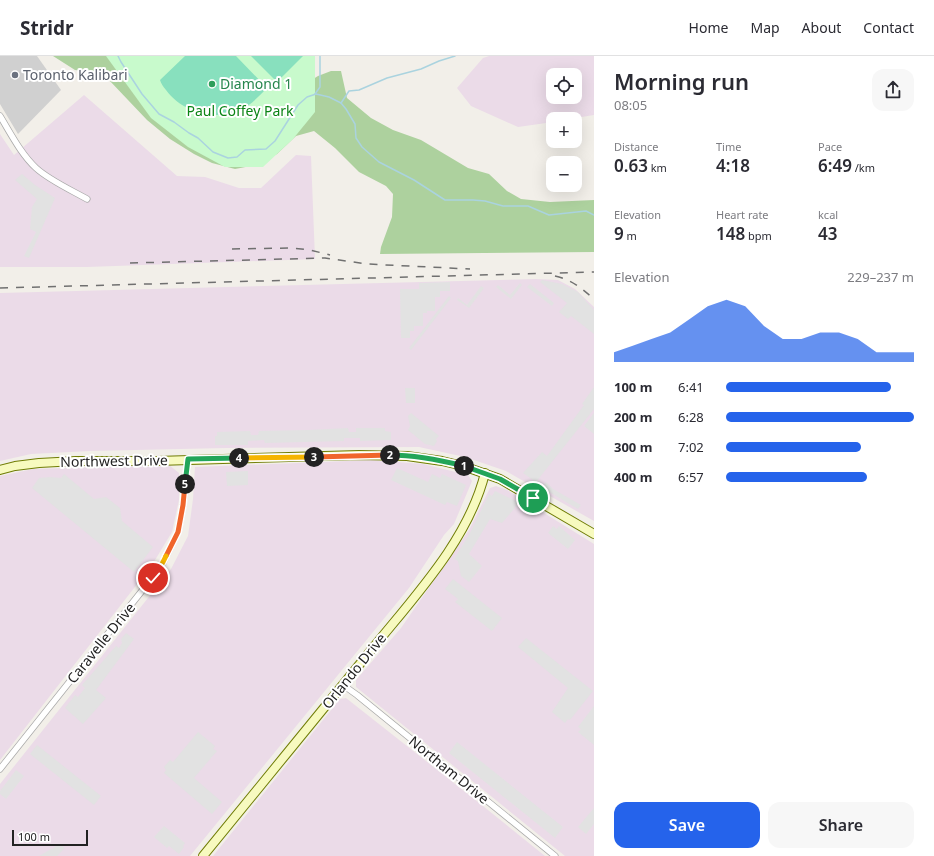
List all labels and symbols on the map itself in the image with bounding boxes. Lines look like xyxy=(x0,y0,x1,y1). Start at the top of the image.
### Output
place label: Toronto Kalibari xyxy=(23,65,128,84)
marker: Toronto Kalibari xyxy=(10,70,20,80)
place label: Diamond 1 xyxy=(220,74,292,93)
marker: Diamond 1 xyxy=(207,79,217,89)
park label: Paul Coffey Park xyxy=(186,101,294,120)
pin: 2 xyxy=(380,445,400,465)
pin: 3 xyxy=(304,447,324,467)
pin: 4 xyxy=(229,448,249,468)
street label: Northwest Drive xyxy=(60,450,168,471)
pin: 1 xyxy=(454,456,474,476)
pin: 5 xyxy=(175,474,195,494)
pin xyxy=(516,481,550,515)
pin xyxy=(136,561,170,595)
street label: Caravelle Drive xyxy=(62,598,139,687)
street label: Orlando Drive xyxy=(317,629,390,712)
street label: Northam Drive xyxy=(405,731,493,808)
scale bar xyxy=(12,828,88,847)

